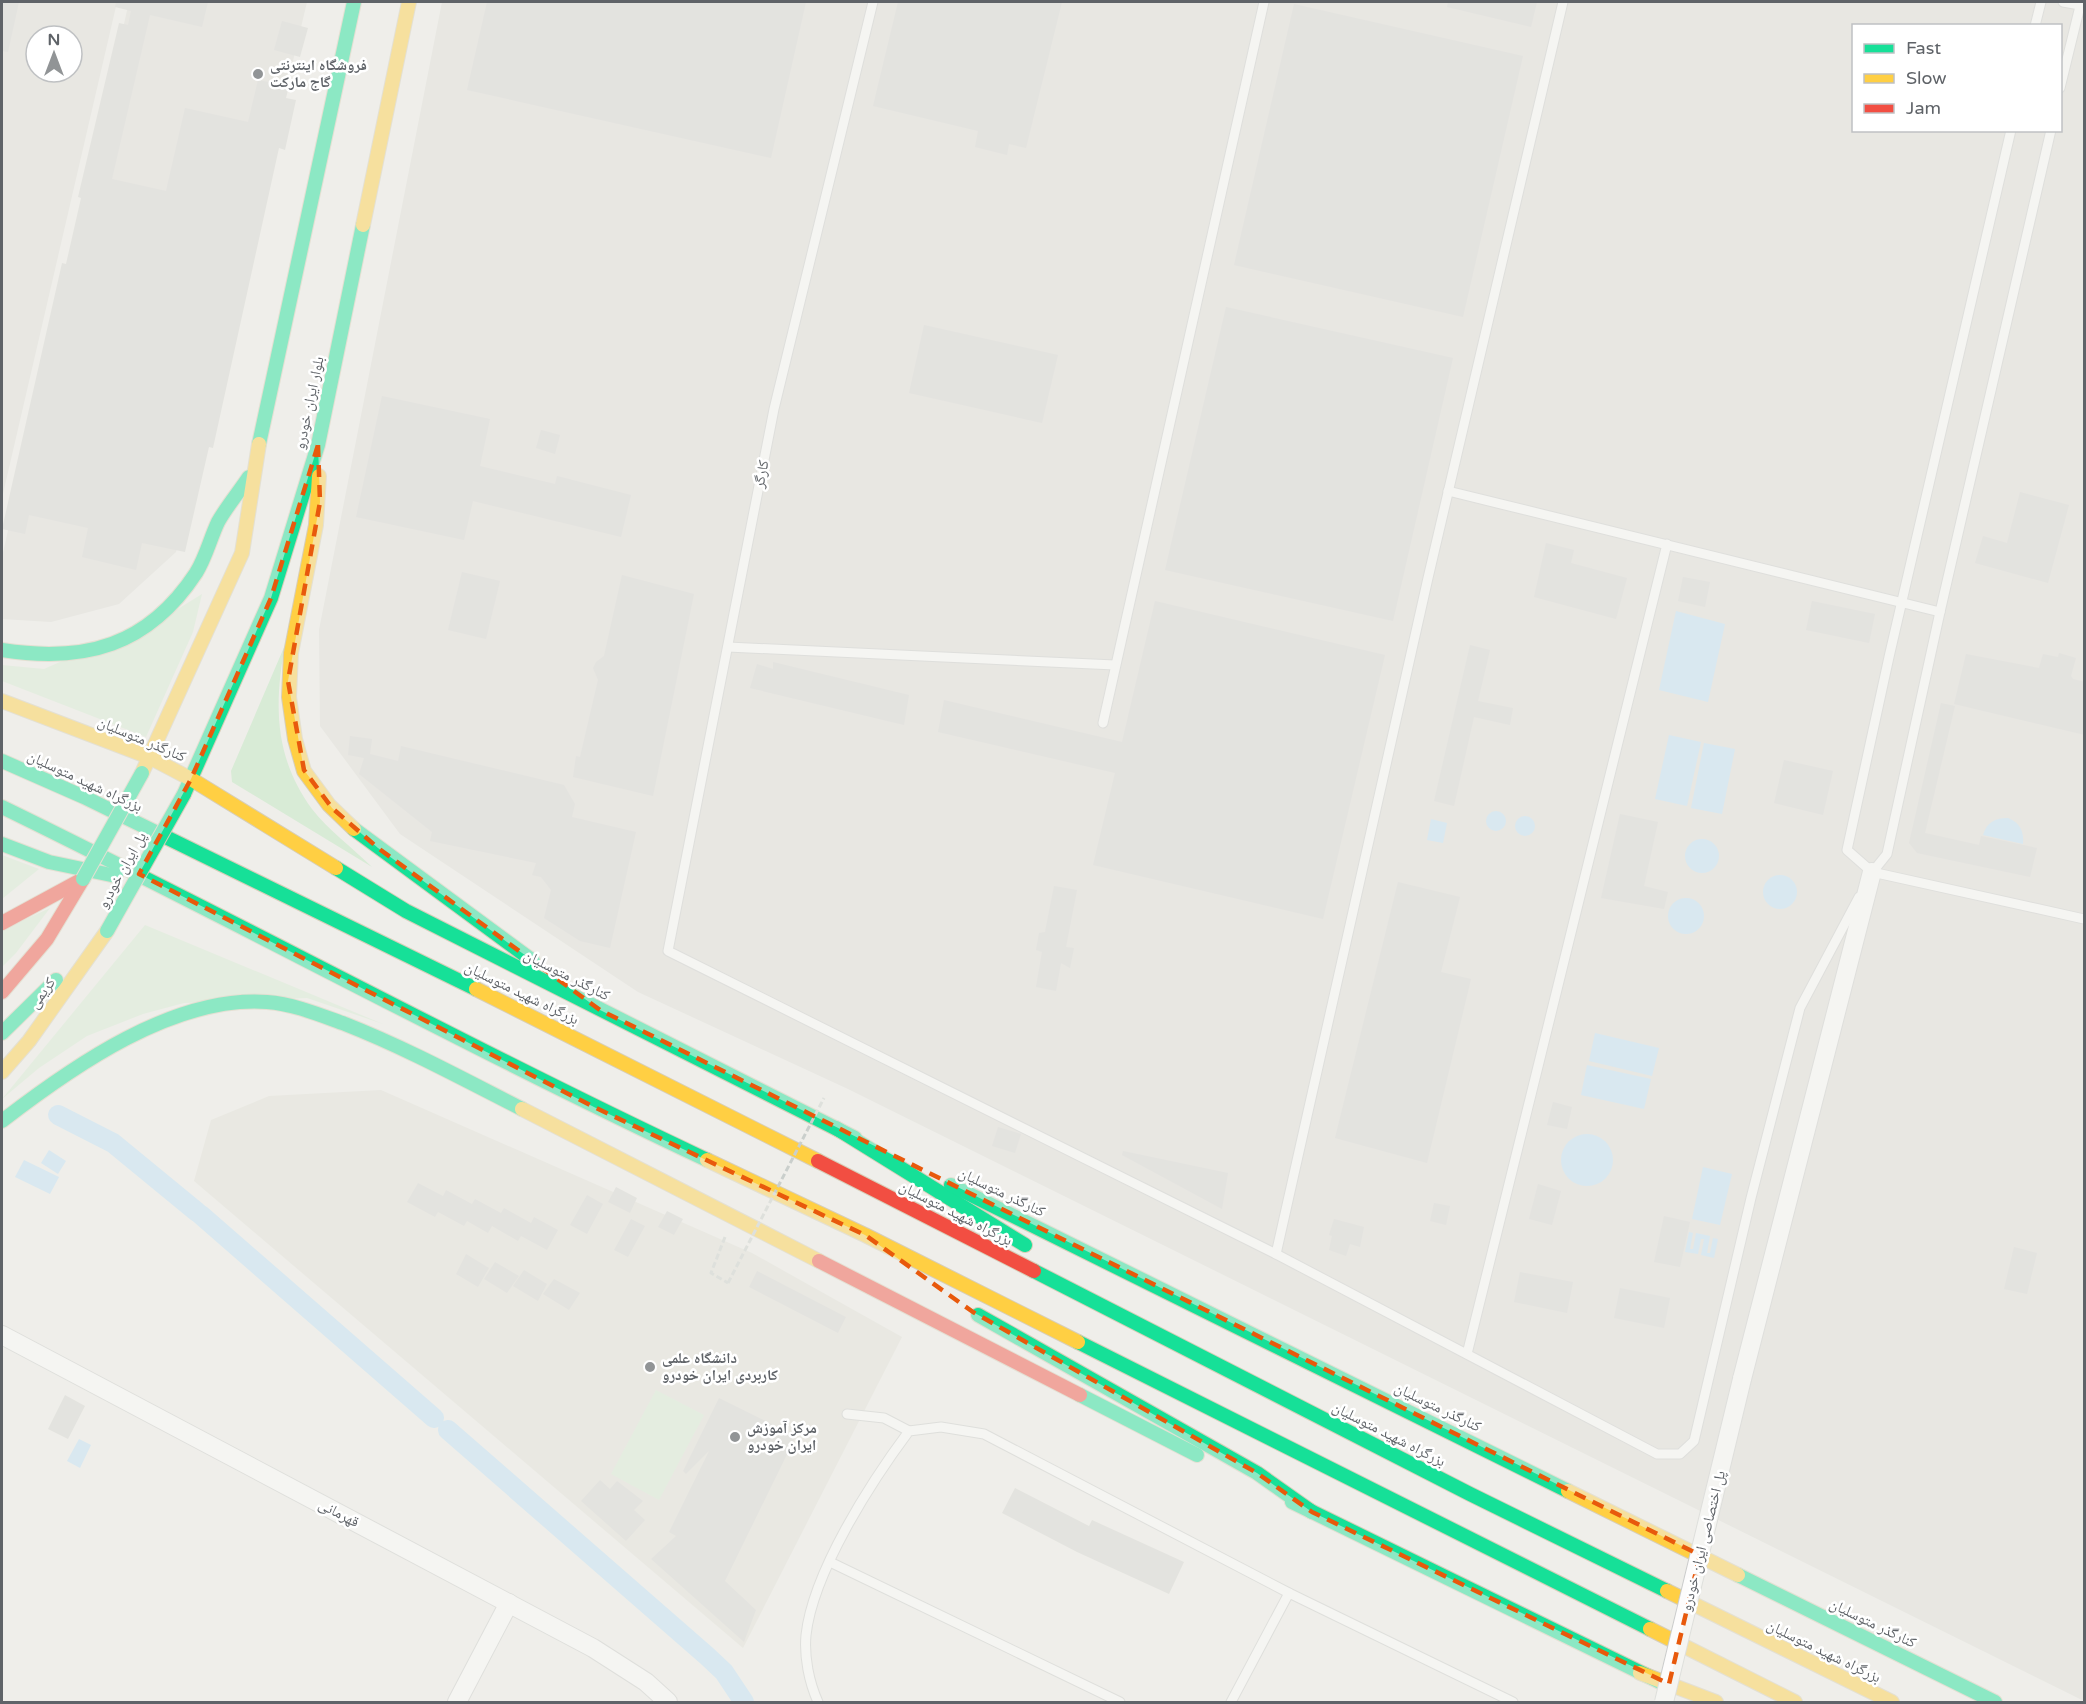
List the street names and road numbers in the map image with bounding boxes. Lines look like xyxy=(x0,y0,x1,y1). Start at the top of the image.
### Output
street label: بلوار ایران خودرو xyxy=(290,355,329,451)
street label: کارگر xyxy=(749,458,773,490)
street label: کنارگذر متوسلیان xyxy=(95,712,189,767)
street label: بزرگراه شهید متوسلیان xyxy=(24,747,145,816)
street label: پل ایران‌ خودرو xyxy=(94,829,151,912)
street label: کنارگذر متوسلیان xyxy=(521,946,613,1005)
street label: بزرگراه شهید متوسلیان xyxy=(462,958,582,1029)
street label: کریمی xyxy=(25,974,60,1013)
street label: کنارگذر متوسلیان xyxy=(955,1163,1048,1222)
street label: بزرگراه شهید متوسلیان xyxy=(896,1177,1016,1250)
street label: کنارگذر متوسلیان xyxy=(1391,1378,1484,1437)
street label: بزرگراه شهید متوسلیان xyxy=(1329,1398,1449,1471)
street label: پل اختصاصی ایران خودرو xyxy=(1677,1469,1730,1614)
street label: قهرمانی xyxy=(315,1495,362,1532)
street label: کنارگذر متوسلیان xyxy=(1826,1594,1919,1653)
street label: بزرگراه شهید متوسلیان xyxy=(1764,1616,1884,1687)

